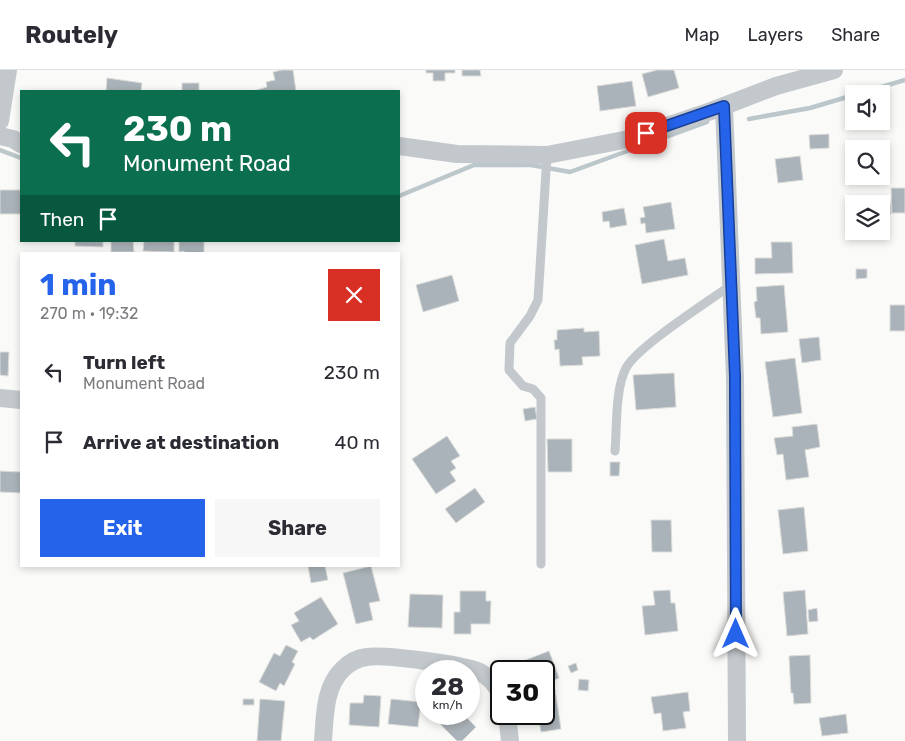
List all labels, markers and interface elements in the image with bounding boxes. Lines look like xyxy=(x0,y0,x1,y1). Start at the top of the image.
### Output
text: Routely xyxy=(25,21,118,49)
text: Map xyxy=(685,24,720,46)
text: Layers xyxy=(748,24,803,46)
text: Share xyxy=(831,24,880,46)
map controls xyxy=(845,85,890,240)
button: sound xyxy=(845,85,890,130)
text: 230 m xyxy=(123,108,232,150)
icon: left xyxy=(40,110,105,175)
pin xyxy=(625,112,667,154)
icon: arrive xyxy=(632,119,660,147)
button: search xyxy=(845,140,890,185)
text: Monument Road xyxy=(123,150,291,177)
button: layers xyxy=(845,195,890,240)
icon: arrive xyxy=(94,205,122,233)
text: Then xyxy=(40,208,84,231)
text: 1 min xyxy=(40,267,117,303)
button: close xyxy=(328,269,380,321)
text: 270 m · 19:32 xyxy=(40,304,138,323)
text: Turn left xyxy=(83,351,165,374)
icon: left xyxy=(40,358,68,386)
text: 230 m xyxy=(324,361,380,384)
text: Monument Road xyxy=(83,374,205,393)
icon: arrive xyxy=(40,428,68,456)
text: Arrive at destination xyxy=(83,431,279,454)
text: 40 m xyxy=(335,431,380,454)
button: Exit xyxy=(40,499,205,557)
button: Share xyxy=(215,499,380,557)
position arrow xyxy=(709,607,761,659)
speed limit sign: 30 xyxy=(490,660,555,725)
text: 28 xyxy=(431,672,464,701)
text: km/h xyxy=(433,698,462,712)

